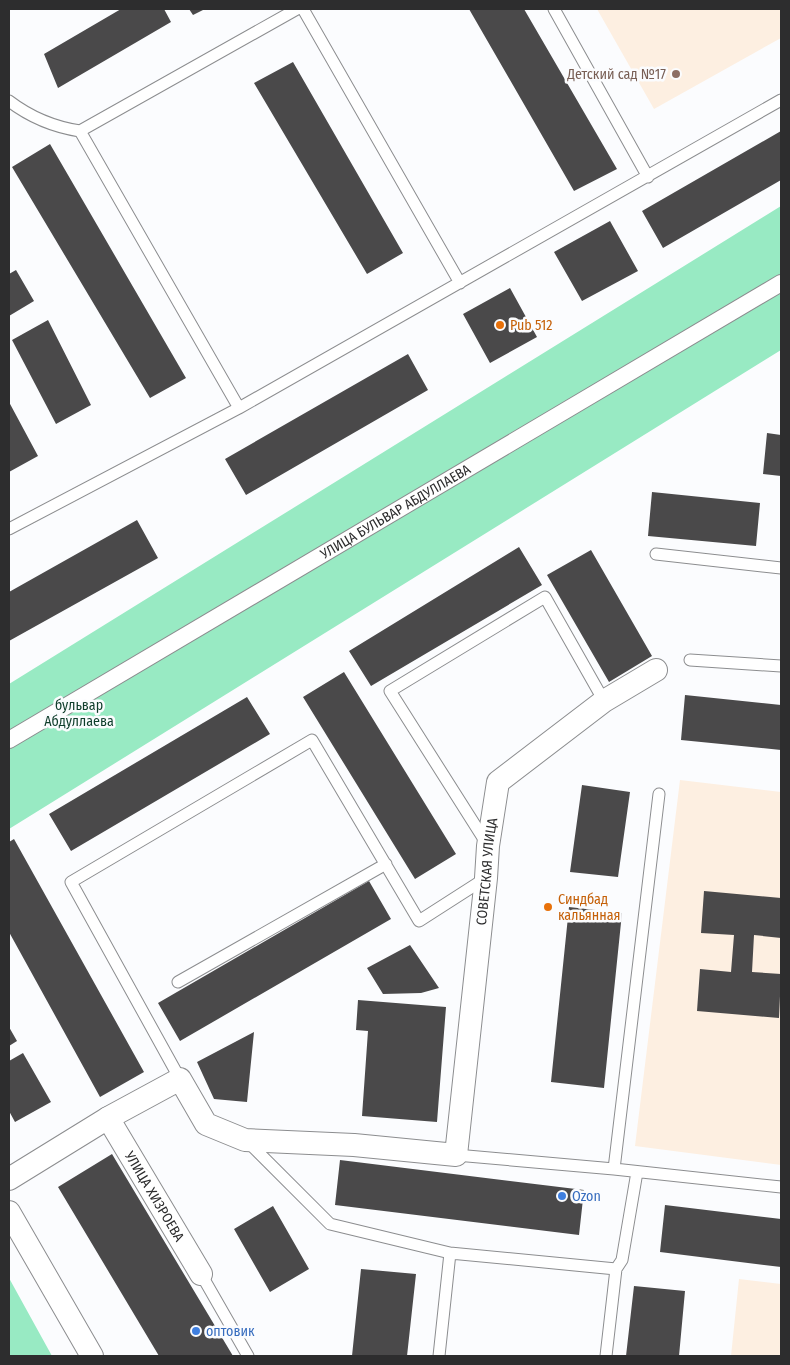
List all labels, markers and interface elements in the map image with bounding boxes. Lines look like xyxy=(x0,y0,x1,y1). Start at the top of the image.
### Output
place label: Детский сад №17 xyxy=(566,66,666,83)
marker: Детский сад №17 xyxy=(670,68,682,80)
place label: Pub 512 xyxy=(510,317,552,334)
marker: Pub 512 xyxy=(494,319,506,331)
street label: УЛИЦА БУЛЬВАР АБДУЛЛАЕВА xyxy=(317,460,474,563)
park label: бульвар Абдуллаева xyxy=(44,697,114,730)
street label: СОВЕТСКАЯ УЛИЦА xyxy=(473,816,501,926)
place label: Синдбад кальянная xyxy=(558,891,621,924)
marker: Синдбад кальянная xyxy=(542,901,554,913)
street label: УЛИЦА ХИЗРОЕВА xyxy=(120,1147,188,1245)
place label: Ozon xyxy=(572,1188,601,1205)
marker: Ozon xyxy=(556,1190,568,1202)
place label: оптовик xyxy=(206,1323,255,1340)
marker: оптовик xyxy=(190,1325,202,1337)

